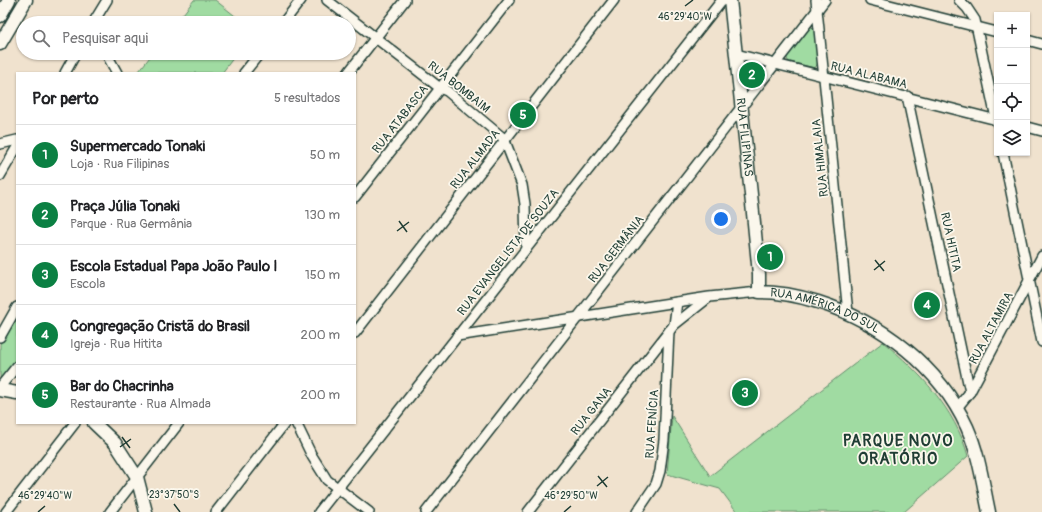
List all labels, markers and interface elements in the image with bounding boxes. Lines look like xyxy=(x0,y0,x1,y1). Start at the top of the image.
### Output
text: 46°29'40"W xyxy=(658,11,712,23)
map controls xyxy=(994,12,1030,156)
button: + xyxy=(994,12,1030,48)
search box xyxy=(16,16,356,60)
icon: search xyxy=(30,27,52,49)
text: Pesquisar aqui xyxy=(62,29,148,48)
button: − xyxy=(994,48,1030,84)
street label: RUA BOMBAIM xyxy=(425,58,493,117)
street label: RUA ALABAMA xyxy=(829,59,909,92)
pin: 2 xyxy=(739,60,765,90)
street label: RUA ATABASCA xyxy=(369,82,432,156)
button: locate xyxy=(994,84,1030,120)
text: Por perto xyxy=(32,88,99,109)
text: 5 resultados xyxy=(274,90,340,106)
street label: RUA FILIPINAS xyxy=(733,97,756,177)
pin: 5 xyxy=(510,100,536,130)
street label: RUA HIMALAIA xyxy=(809,118,832,198)
button: layers xyxy=(994,120,1030,156)
street label: RUA ALMADA xyxy=(447,126,503,192)
text: Supermercado Tonaki xyxy=(70,137,205,156)
text: 1 xyxy=(42,147,48,163)
text: 50 m xyxy=(310,147,340,163)
text: Loja · Rua Filipinas xyxy=(70,156,169,172)
street label: RUA EVANGELISTA DE SOUZA xyxy=(454,186,563,319)
text: Praça Júlia Tonaki xyxy=(70,197,180,216)
text: 2 xyxy=(41,207,49,223)
text: 130 m xyxy=(304,207,340,223)
your location xyxy=(711,209,731,229)
street label: RUA HITITA xyxy=(937,211,964,273)
street label: RUA GERMÂNIA xyxy=(585,212,648,286)
text: Parque · Rua Germânia xyxy=(70,216,192,232)
pin: 1 xyxy=(757,242,783,272)
text: Escola Estadual Papa João Paulo I xyxy=(70,257,277,276)
text: 3 xyxy=(41,267,49,283)
text: 150 m xyxy=(305,267,340,283)
text: Escola xyxy=(70,276,105,292)
street label: RUA AMÉRICA DO SUL xyxy=(770,285,883,337)
street label: RUA ALTAMIRA xyxy=(966,289,1017,367)
pin: 4 xyxy=(914,290,940,320)
text: Congregação Cristã do Brasil xyxy=(70,317,250,336)
text: 4 xyxy=(41,327,49,343)
text: 200 m xyxy=(301,327,340,343)
text: Igreja · Rua Hitita xyxy=(70,336,162,352)
text: Bar do Chacrinha xyxy=(70,377,174,396)
pin: 3 xyxy=(732,378,758,408)
street label: RUA GANA xyxy=(568,384,615,438)
text: 5 xyxy=(41,387,49,403)
text: 200 m xyxy=(301,387,340,403)
street label: RUA FENÍCIA xyxy=(642,389,662,459)
text: Restaurante · Rua Almada xyxy=(70,396,211,412)
district label: PARQUE NOVO ORATÓRIO xyxy=(843,431,953,469)
text: 23°37'50"S xyxy=(149,489,199,501)
text: 46°29'40"W xyxy=(18,490,72,502)
text: 46°29'50"W xyxy=(544,490,598,502)

